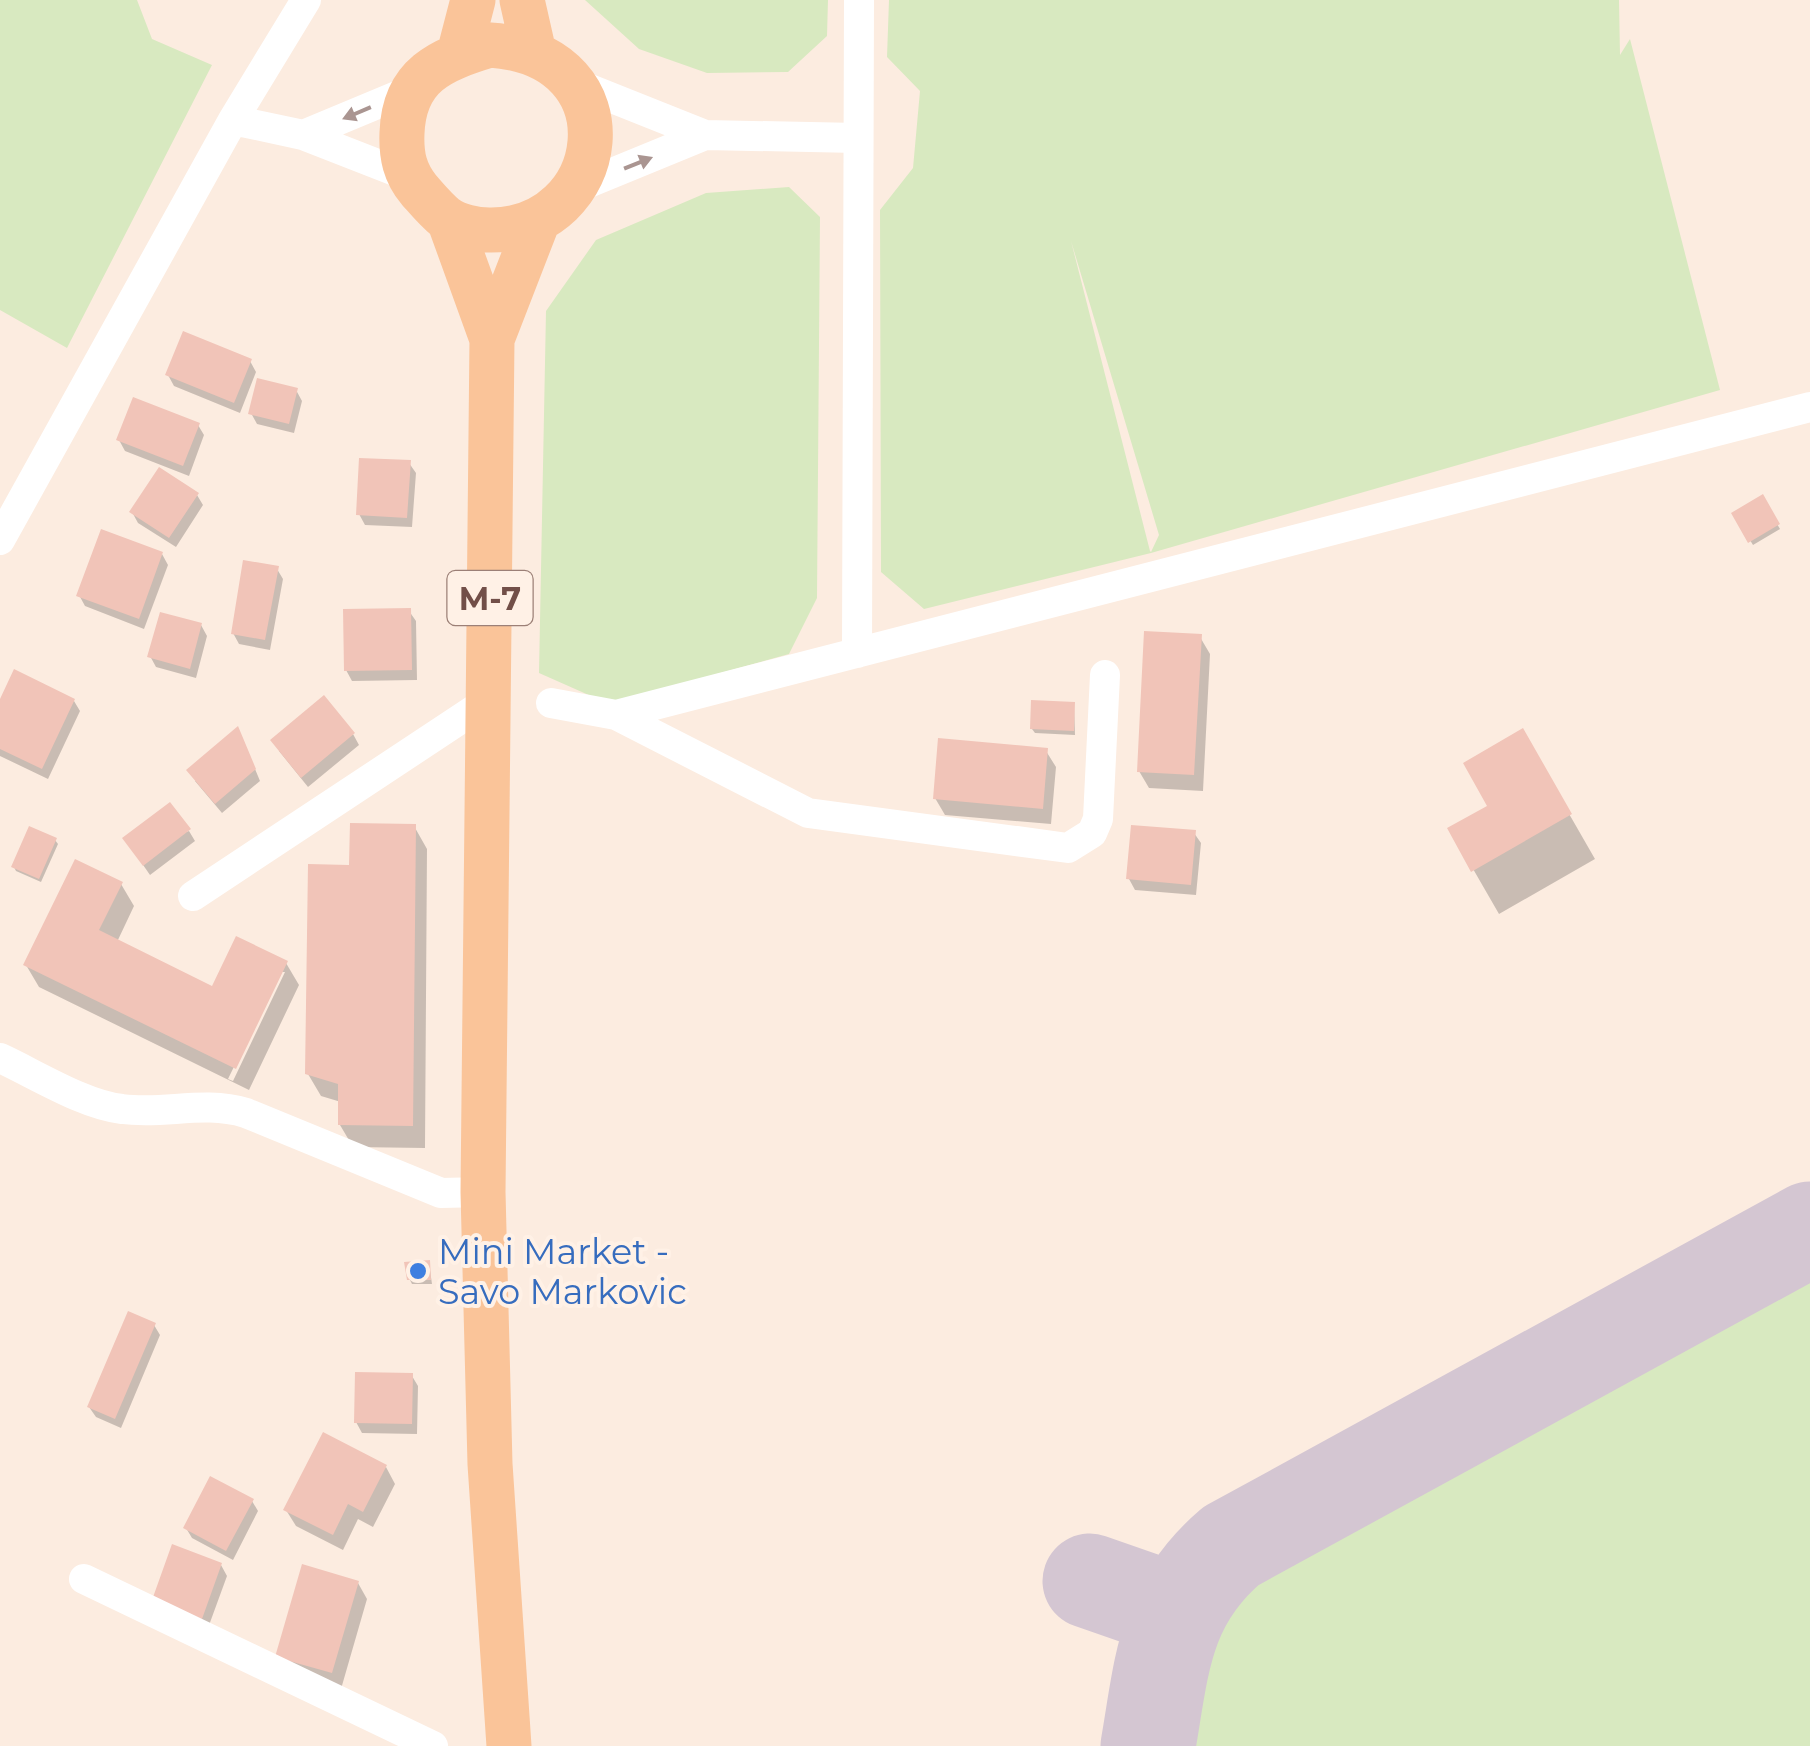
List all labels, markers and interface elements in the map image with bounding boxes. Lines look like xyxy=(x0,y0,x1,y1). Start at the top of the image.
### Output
one-way arrow xyxy=(342,105,372,121)
one-way arrow xyxy=(624,155,653,171)
road number: M-7 xyxy=(448,571,532,625)
place label: Mini Market - Savo Markovic xyxy=(438,1230,687,1313)
marker: Mini Market - Savo Markovic xyxy=(407,1260,429,1282)

